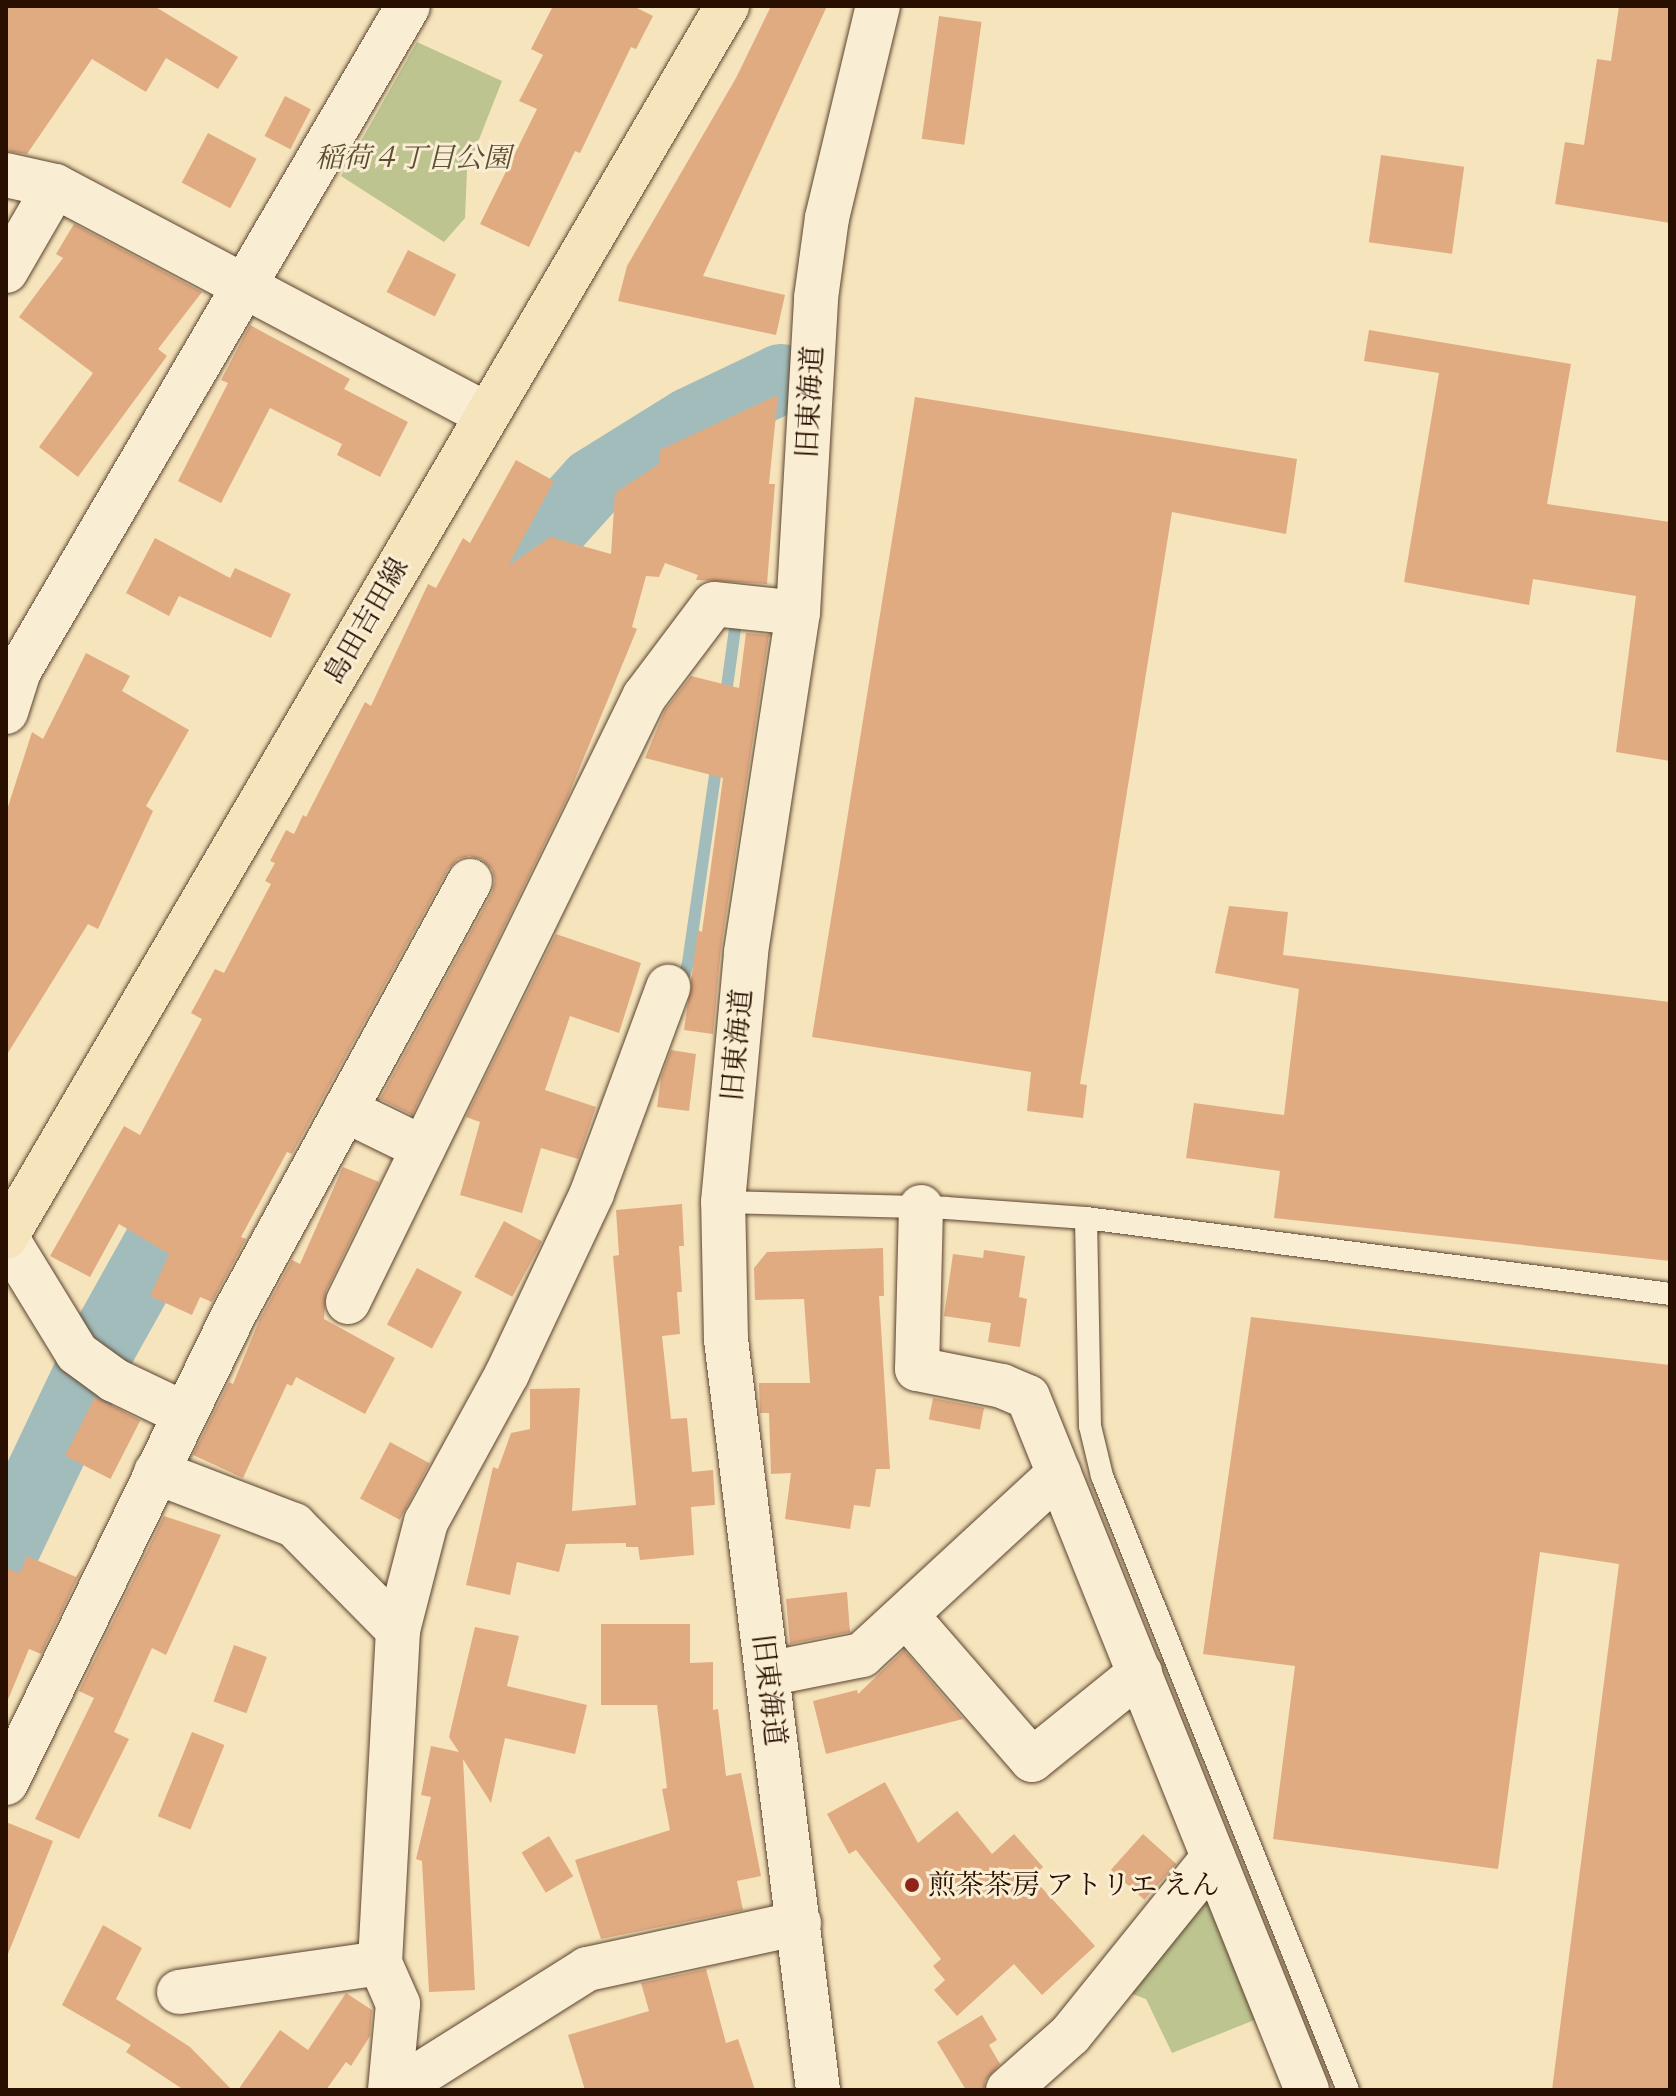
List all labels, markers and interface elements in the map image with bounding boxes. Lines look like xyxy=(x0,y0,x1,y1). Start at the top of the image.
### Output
park label: 稲荷４丁目公園 xyxy=(315,141,511,175)
street label: 旧東海道 xyxy=(790,345,830,459)
street label: 島田吉田線 xyxy=(316,552,416,690)
street label: 旧東海道 xyxy=(715,988,759,1102)
street label: 旧東海道 xyxy=(746,1632,792,1748)
place label: 煎茶茶房 アトリエ えん xyxy=(928,1868,1220,1902)
marker: 煎茶茶房 アトリエ えん xyxy=(903,1876,921,1894)

